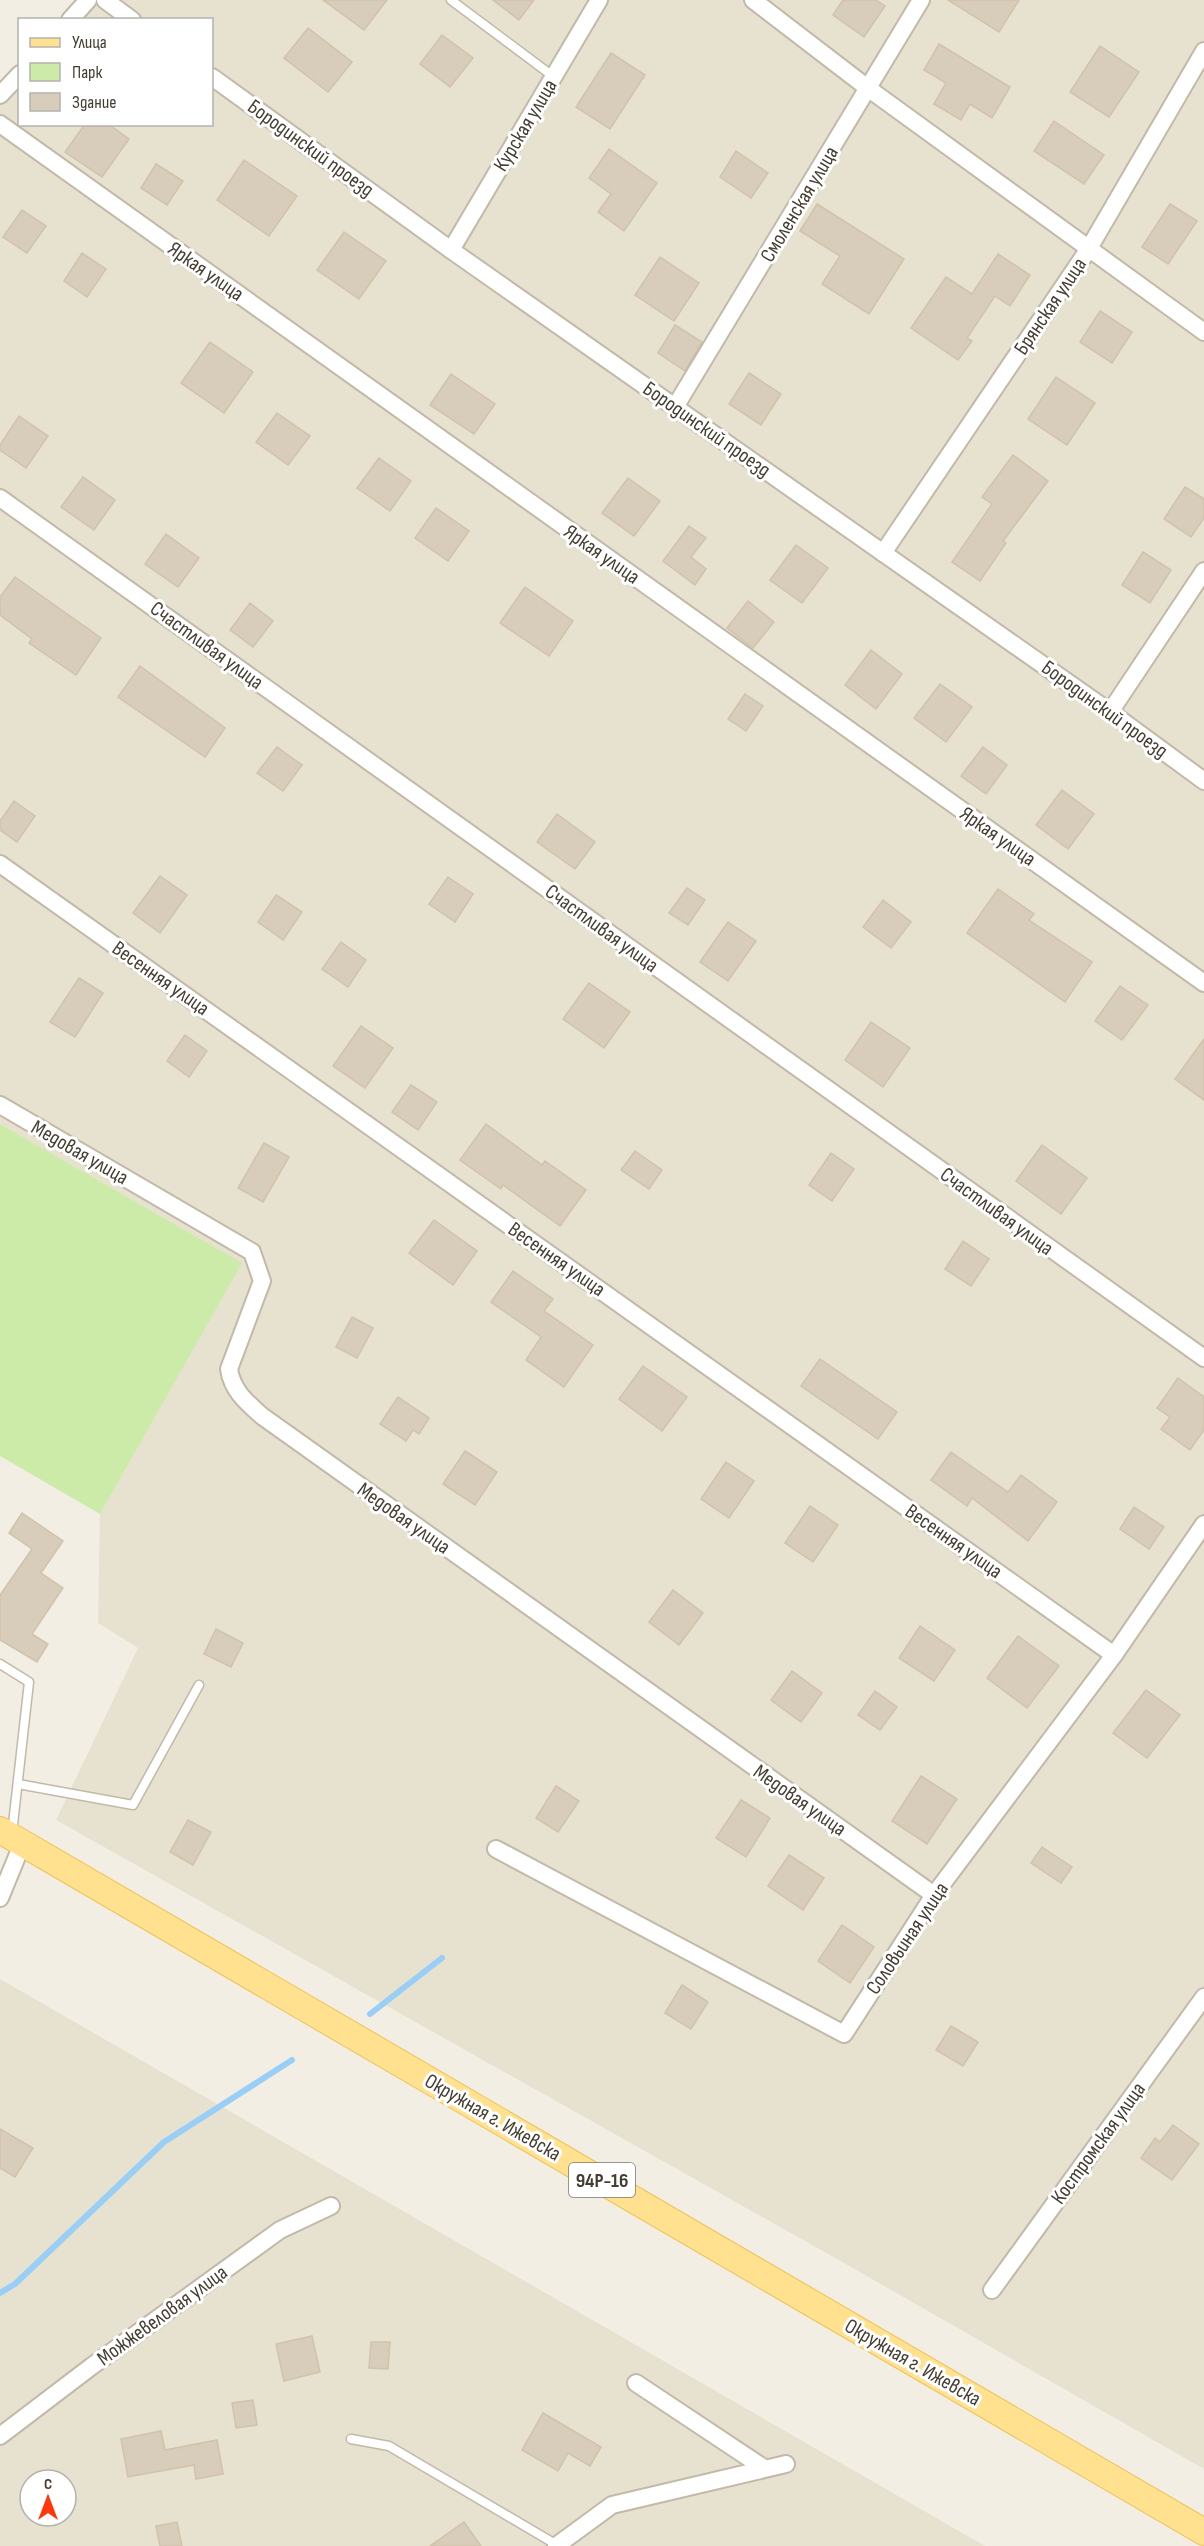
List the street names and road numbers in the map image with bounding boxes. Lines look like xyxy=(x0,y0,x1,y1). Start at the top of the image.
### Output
street label: Курская улица xyxy=(488,75,563,176)
street label: Бородинский проезд xyxy=(243,94,379,203)
street label: Смоленская улица xyxy=(755,142,844,267)
street label: Яркая улица xyxy=(163,236,248,307)
street label: Брянская улица xyxy=(1009,253,1092,360)
street label: Бородинский проезд xyxy=(638,376,775,483)
street label: Яркая улица xyxy=(559,519,644,590)
street label: Счастливая улица xyxy=(145,596,268,695)
street label: Бородинский проезд xyxy=(1037,655,1173,764)
street label: Яркая улица xyxy=(955,801,1040,872)
street label: Счастливая улица xyxy=(540,879,663,978)
street label: Весенняя улица xyxy=(107,936,214,1021)
street label: Медовая улица xyxy=(27,1115,133,1190)
street label: Счастливая улица xyxy=(935,1162,1058,1261)
street label: Весенняя улица xyxy=(503,1217,610,1302)
street label: Медовая улица xyxy=(352,1477,455,1560)
street label: Весенняя улица xyxy=(900,1499,1007,1584)
street label: Медовая улица xyxy=(748,1759,851,1842)
street label: Соловьиная улица xyxy=(861,1878,954,1999)
street label: Окружная г. Ижевска xyxy=(420,2068,565,2167)
street label: Костромская улица xyxy=(1046,2078,1151,2209)
road number: 94Р-16 xyxy=(569,2163,635,2197)
street label: Можжевеловая улица xyxy=(92,2260,232,2371)
street label: Окружная г. Ижевска xyxy=(840,2313,985,2412)

